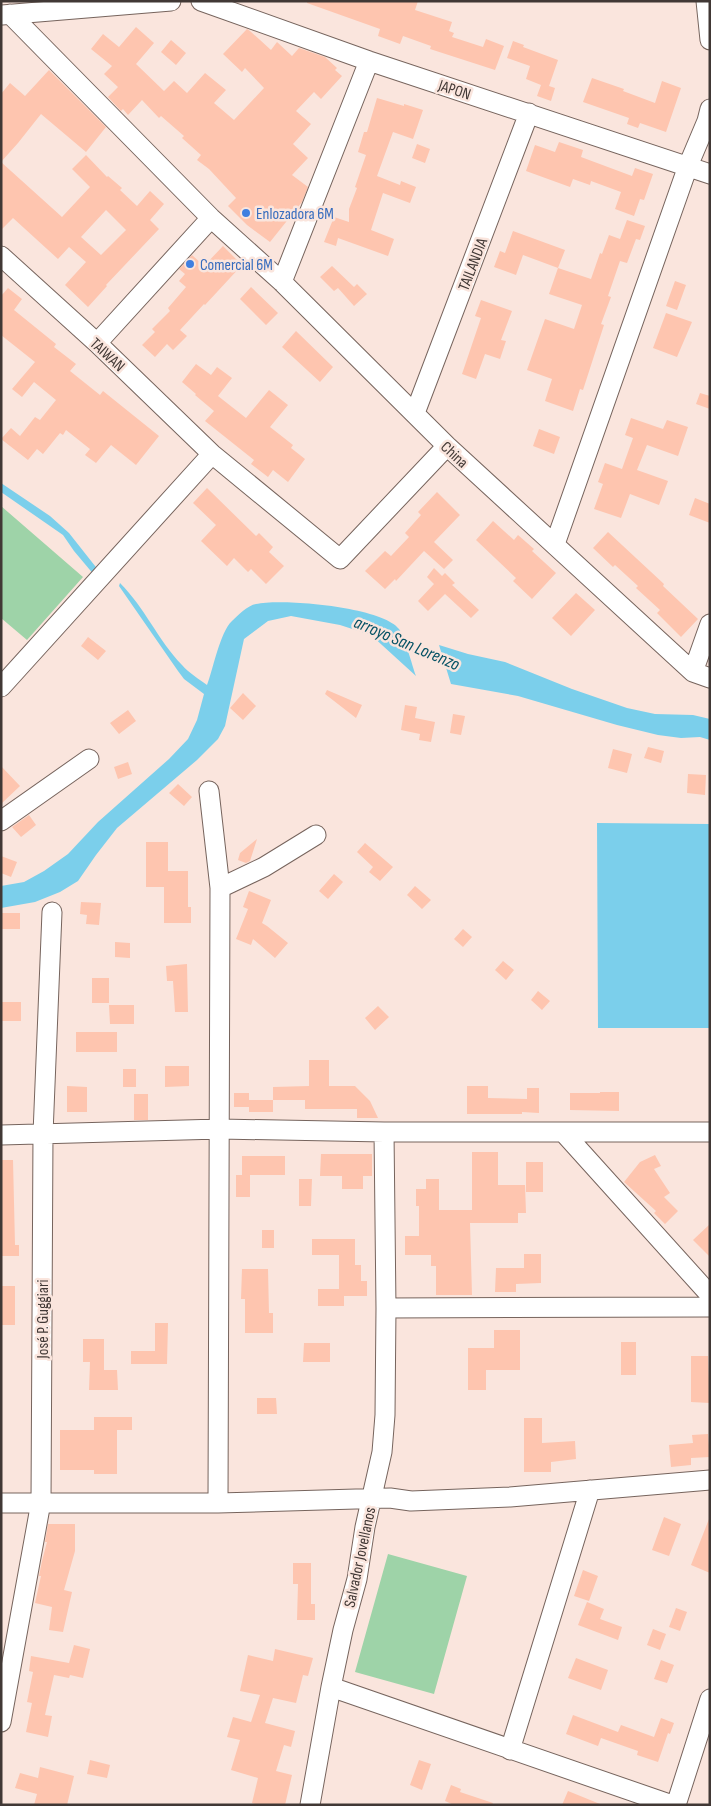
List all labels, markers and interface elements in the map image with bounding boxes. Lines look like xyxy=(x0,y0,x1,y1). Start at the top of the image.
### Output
street label: JAPON xyxy=(435,76,473,105)
place label: Enlozadora 6M xyxy=(256,205,334,224)
marker: Enlozadora 6M xyxy=(240,207,252,219)
street label: TAILANDIA xyxy=(455,235,492,294)
place label: Comercial 6M xyxy=(200,256,273,275)
marker: Comercial 6M xyxy=(184,258,196,270)
street label: TAIWAN xyxy=(86,334,128,376)
street label: China xyxy=(436,438,472,472)
water label: arroyo San Lorenzo xyxy=(351,612,463,675)
street label: José P. Guggiari xyxy=(34,1280,53,1359)
street label: Salvador Jovellanos xyxy=(341,1505,380,1609)

